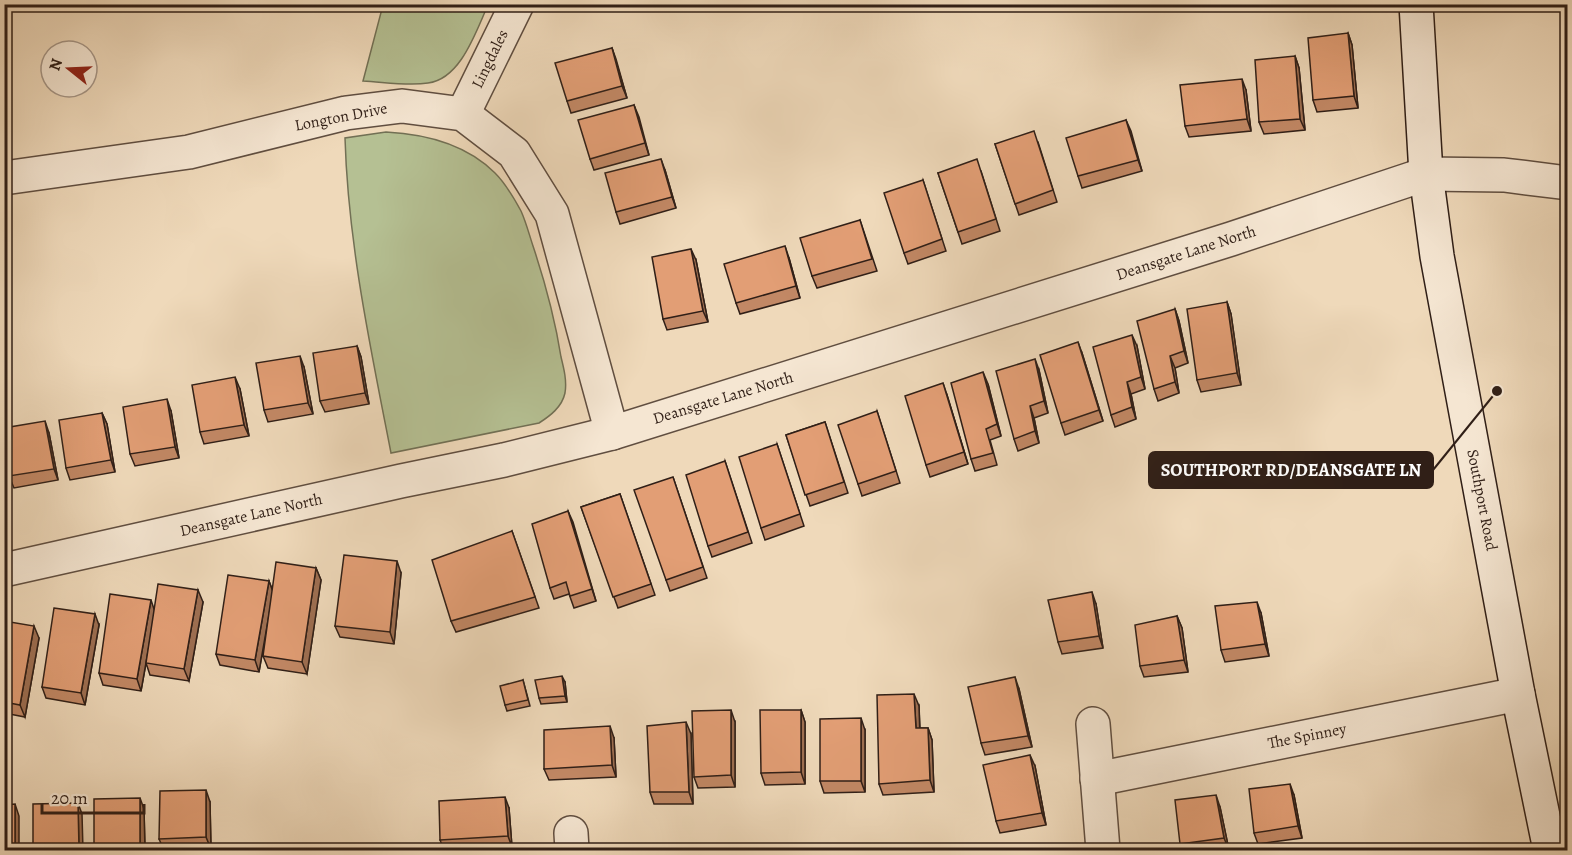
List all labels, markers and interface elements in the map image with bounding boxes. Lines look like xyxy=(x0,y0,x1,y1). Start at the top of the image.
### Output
street label: Lingdales xyxy=(466,26,514,92)
north arrow xyxy=(39,39,99,99)
text: N xyxy=(43,55,68,74)
street label: Longton Drive xyxy=(293,97,389,137)
street label: Deansgate Lane North xyxy=(1113,220,1259,286)
street label: Deansgate Lane North xyxy=(650,366,796,430)
street label: Southport Road xyxy=(1461,447,1503,553)
callout: SOUTHPORT RD/DEANSGATE LN xyxy=(1149,452,1433,488)
text: SOUTHPORT RD/DEANSGATE LN xyxy=(1161,458,1421,482)
street label: Deansgate Lane North xyxy=(178,488,325,542)
street label: The Spinney xyxy=(1266,717,1349,754)
scale bar xyxy=(42,777,144,815)
text: 20 m xyxy=(51,786,88,810)

